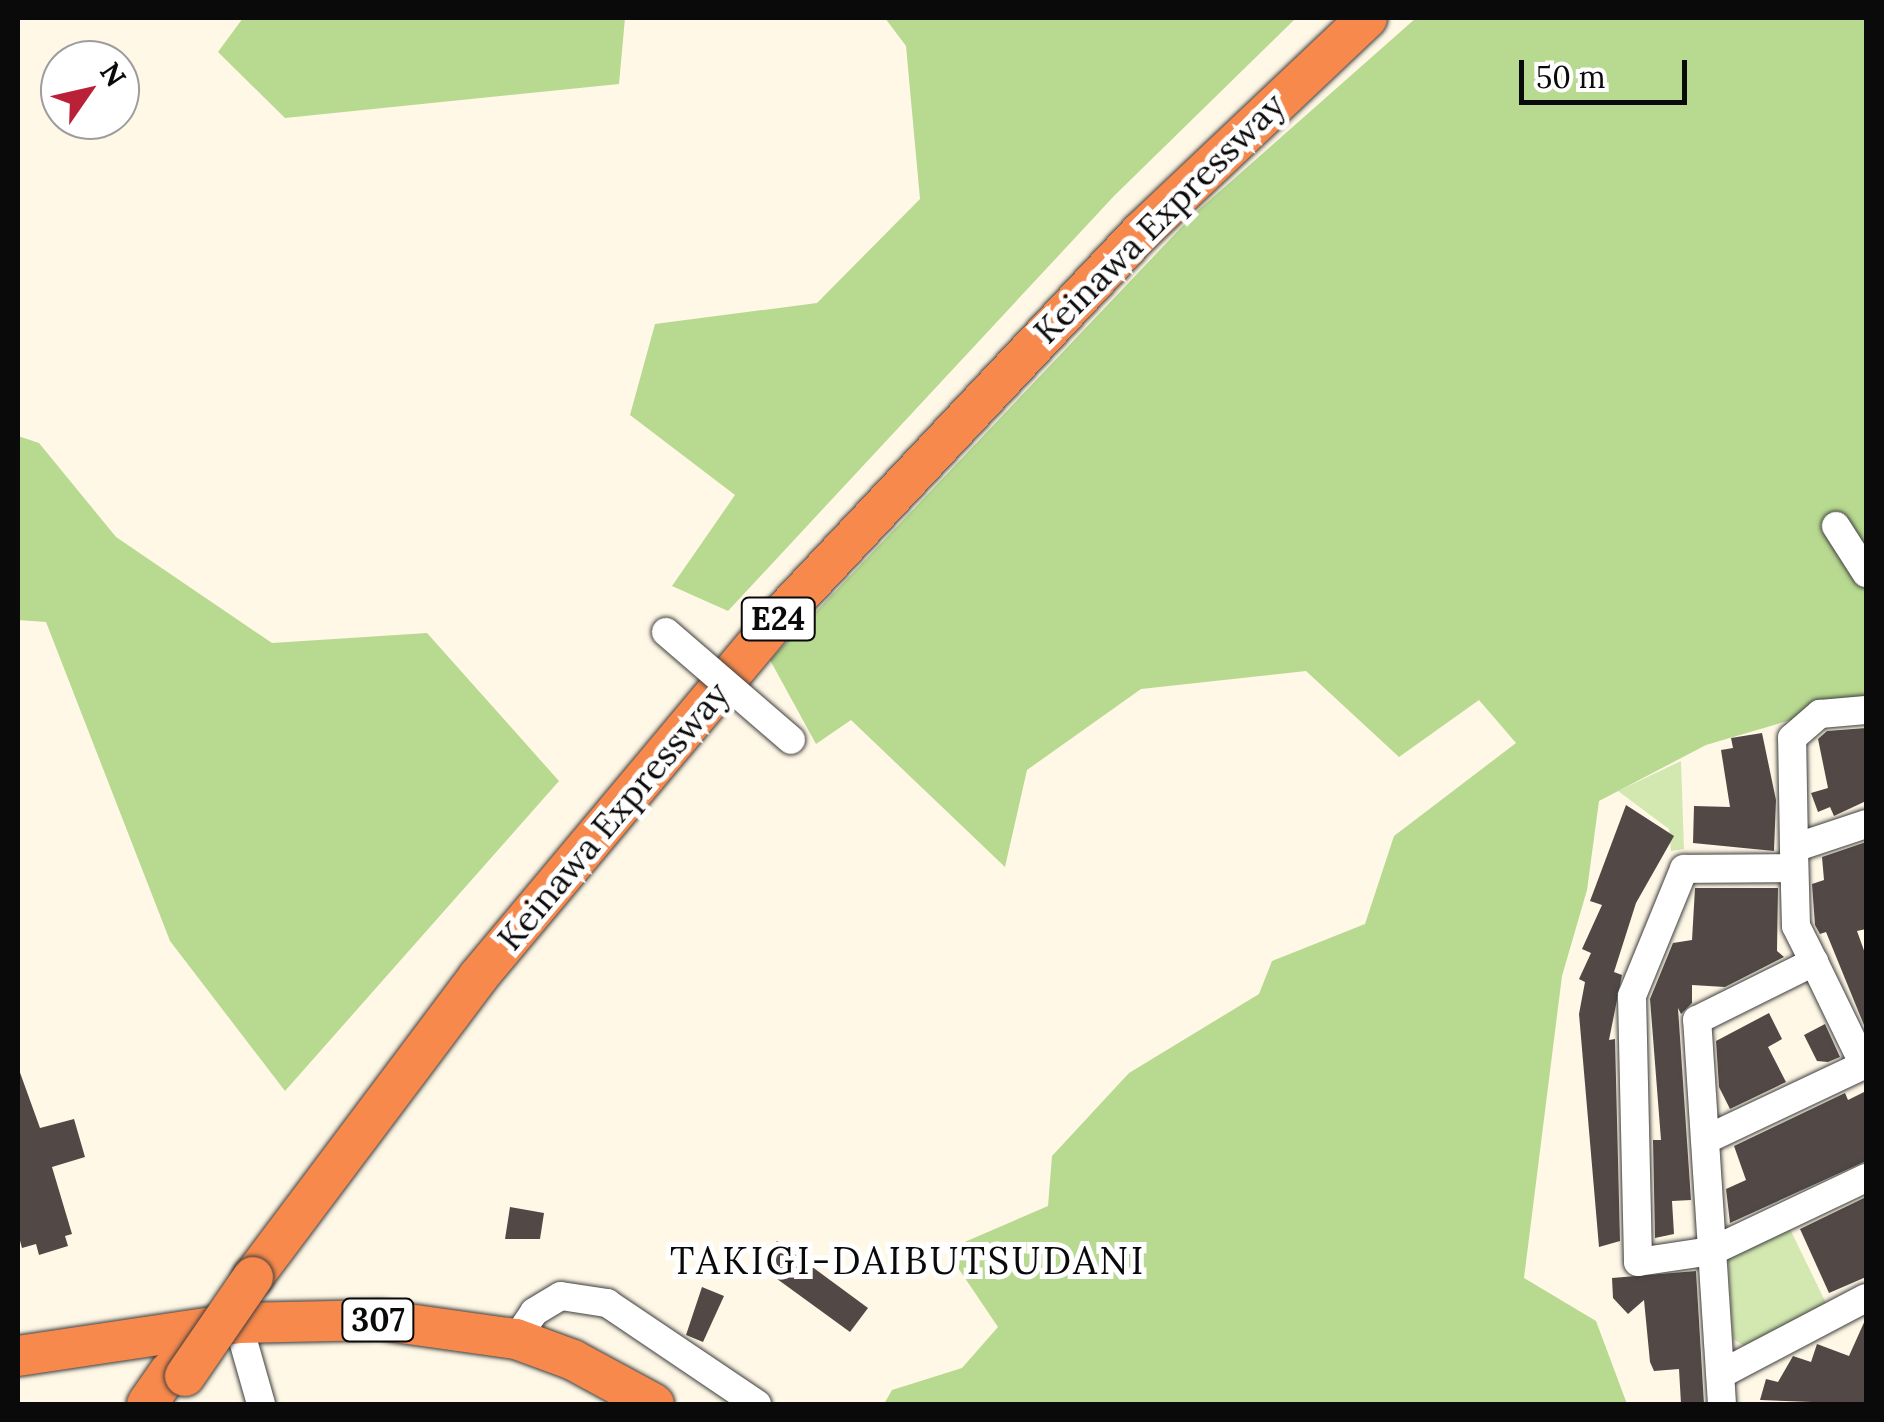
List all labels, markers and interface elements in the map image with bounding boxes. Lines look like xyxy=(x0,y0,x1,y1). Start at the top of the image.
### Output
north arrow xyxy=(40,40,140,140)
scale bar xyxy=(1524,40,1692,102)
text: N xyxy=(92,55,134,93)
text: 50 m xyxy=(1536,58,1606,96)
street label: Keinawa Expressway xyxy=(1025,84,1293,352)
road number: E24 xyxy=(740,592,816,646)
street label: Keinawa Expressway xyxy=(489,673,737,959)
district label: TAKIGI-DAIBUTSUDANI xyxy=(670,1238,1146,1284)
road number: 307 xyxy=(340,1293,416,1347)

